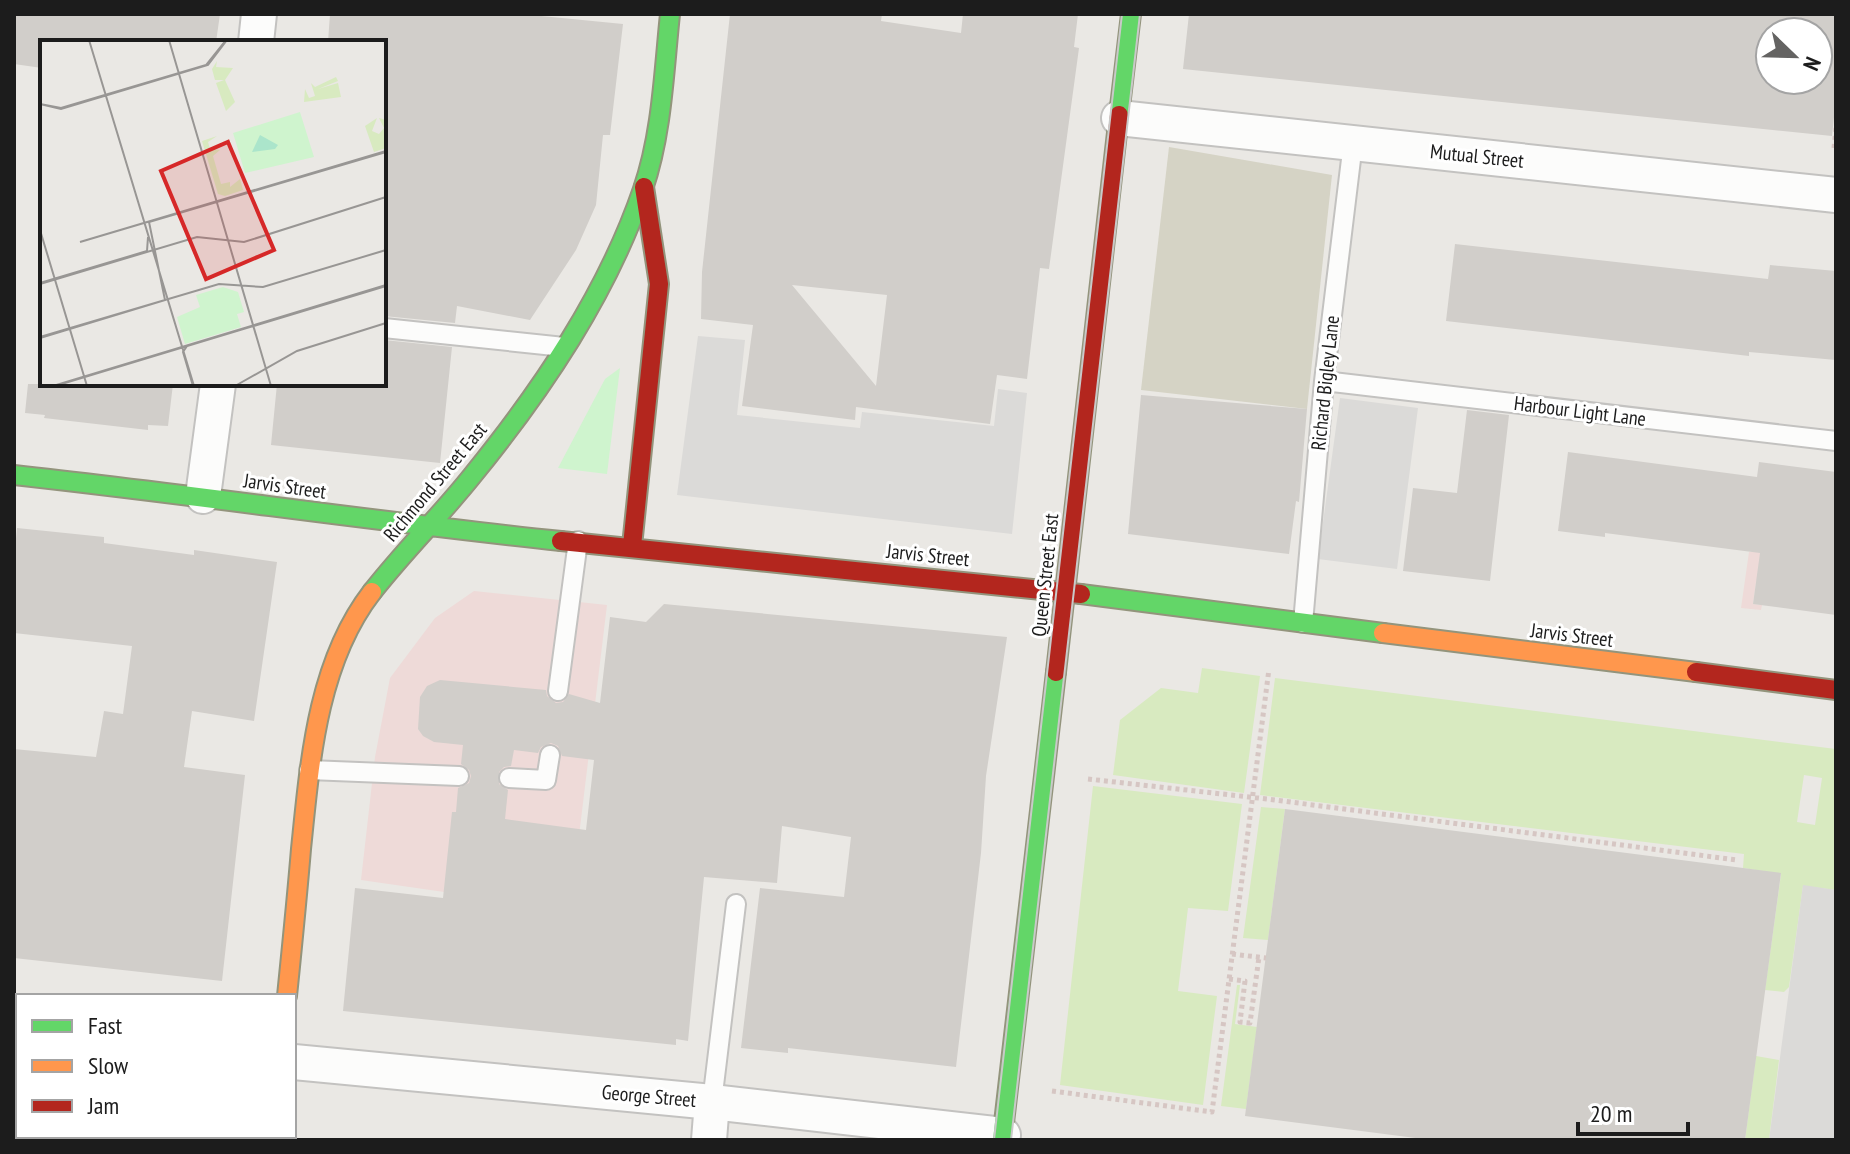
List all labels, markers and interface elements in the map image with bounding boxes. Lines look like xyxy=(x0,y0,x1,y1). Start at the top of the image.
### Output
north arrow xyxy=(1754,16,1834,96)
inset map xyxy=(40,40,386,386)
text: N xyxy=(1797,53,1828,75)
street label: Mutual Street xyxy=(1429,138,1526,174)
street label: Richard Bigley Lane xyxy=(1305,314,1345,452)
street label: Harbour Light Lane xyxy=(1513,390,1647,432)
street label: Richmond Street East xyxy=(378,417,493,547)
street label: Jarvis Street xyxy=(241,467,328,505)
street label: Queen Street East xyxy=(1026,512,1064,638)
street label: Jarvis Street xyxy=(884,538,971,572)
street label: Jarvis Street xyxy=(1528,617,1615,653)
legend xyxy=(16,994,296,1138)
text: Fast xyxy=(88,1010,123,1041)
text: Slow xyxy=(88,1050,129,1081)
street label: George Street xyxy=(601,1079,698,1113)
scale bar xyxy=(1578,1086,1688,1136)
text: Jam xyxy=(87,1090,119,1121)
text: 20 m xyxy=(1590,1098,1632,1129)

